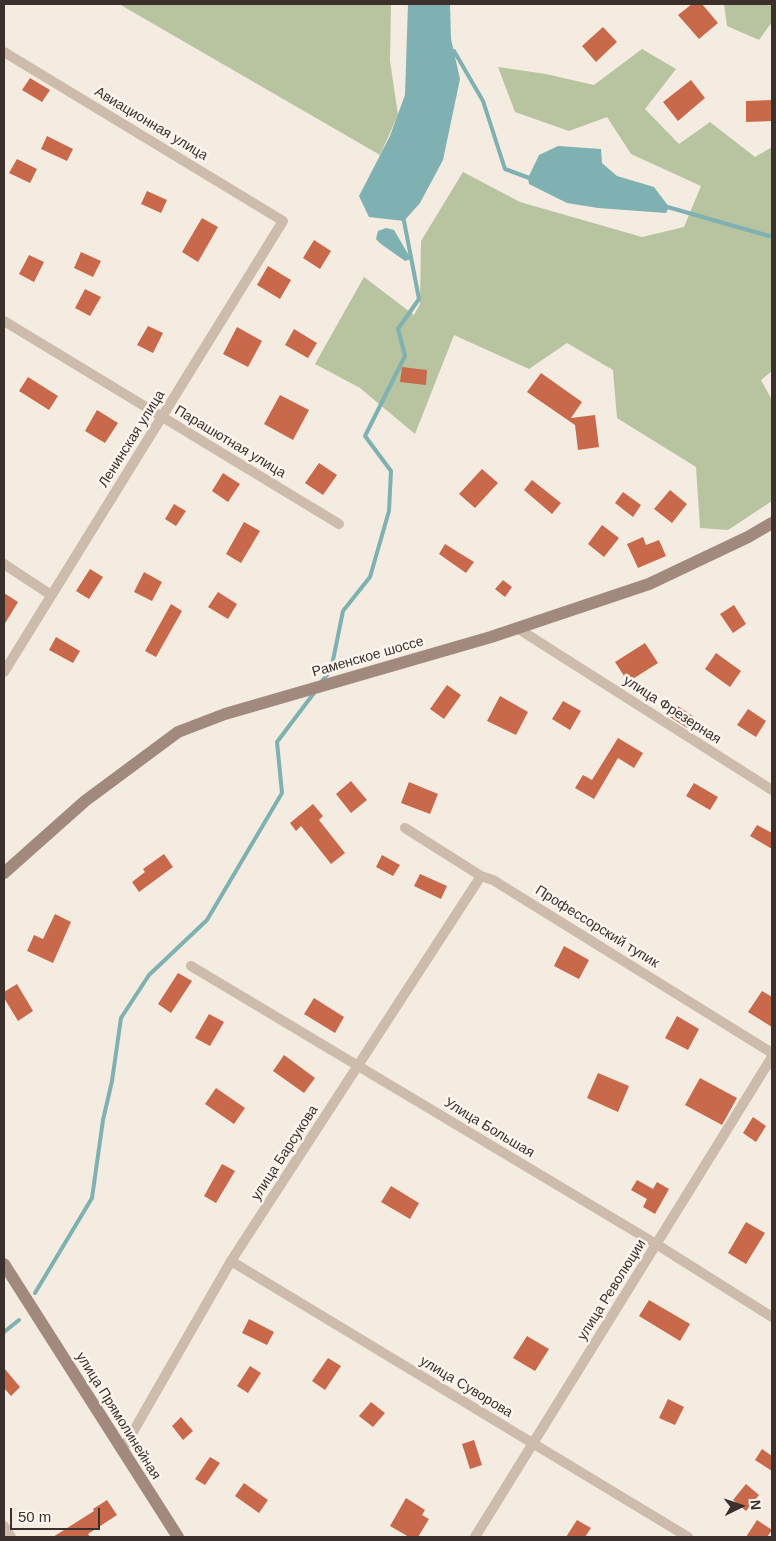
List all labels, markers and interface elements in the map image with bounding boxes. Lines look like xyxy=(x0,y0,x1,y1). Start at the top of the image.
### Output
street label: Авиационная улица xyxy=(91,84,211,164)
street label: Ленинская улица xyxy=(95,387,169,491)
street label: Парашютная улица xyxy=(171,402,289,482)
street label: Раменское шоссе xyxy=(310,633,426,681)
street label: улица Фрезерная xyxy=(620,672,724,748)
street label: Профессорский тупик xyxy=(532,882,662,972)
street label: Улица Большая xyxy=(441,1094,537,1162)
street label: улица Барсукова xyxy=(248,1102,322,1204)
street label: улица Революции xyxy=(574,1236,650,1344)
street label: улица Прямолинейная xyxy=(72,1349,164,1483)
street label: улица Суворова xyxy=(417,1353,515,1421)
north arrow xyxy=(716,1481,766,1531)
scale bar xyxy=(12,1498,102,1530)
text: N xyxy=(748,1499,764,1511)
text: 50 m xyxy=(18,1508,51,1525)

